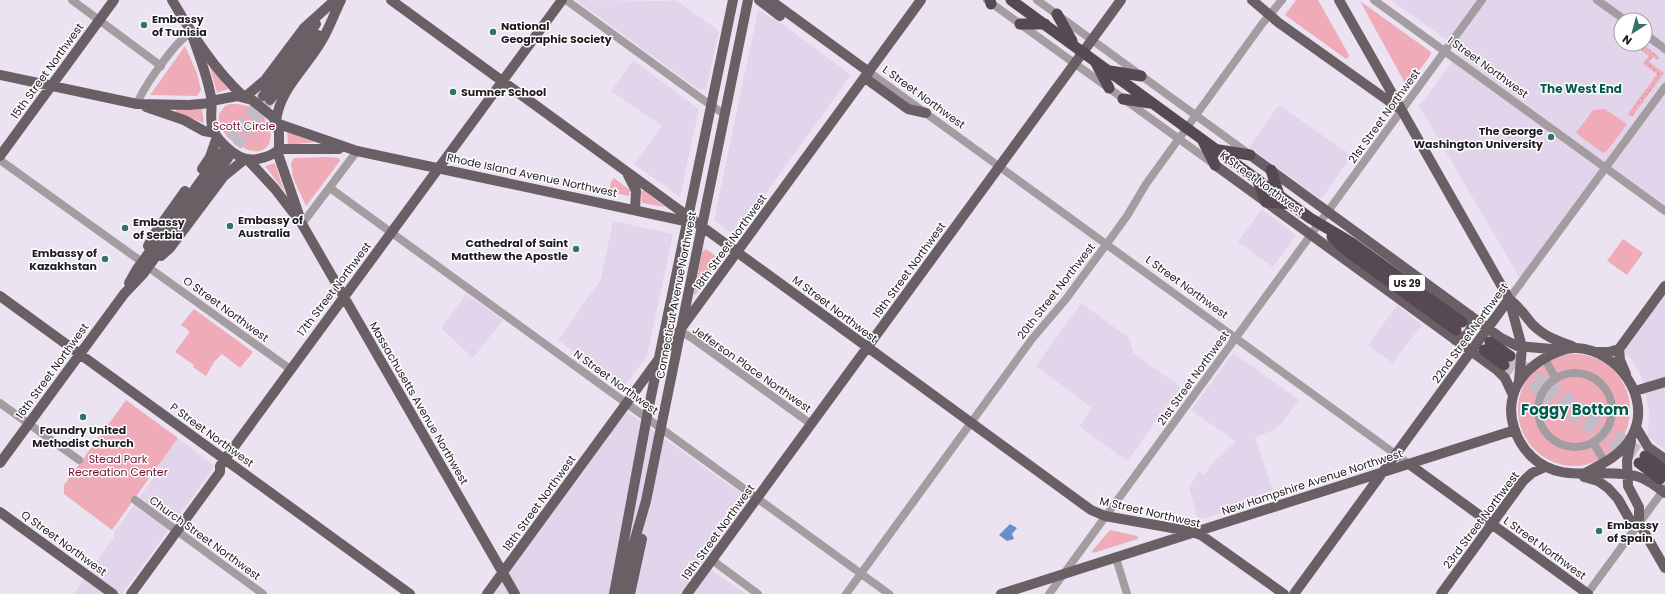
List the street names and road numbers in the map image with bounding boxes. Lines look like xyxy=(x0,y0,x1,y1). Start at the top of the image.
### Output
street label: 15th Street Northwest xyxy=(7,20,87,122)
street label: I Street Northwest xyxy=(1444,32,1532,102)
street label: L Street Northwest xyxy=(880,62,968,132)
street label: 21st Street Northwest xyxy=(1344,66,1424,166)
street label: K Street Northwest xyxy=(1217,147,1307,219)
street label: Rhode Island Avenue Northwest xyxy=(445,149,619,201)
street label: 18th Street Northwest xyxy=(690,191,770,293)
street label: Connecticut Avenue Northwest xyxy=(652,210,700,380)
street label: 19th Street Northwest xyxy=(869,219,949,321)
street label: 17th Street Northwest xyxy=(293,239,375,339)
street label: 20th Street Northwest xyxy=(1013,240,1099,342)
street label: L Street Northwest xyxy=(1143,252,1231,322)
street label: O Street Northwest xyxy=(180,272,272,346)
street label: M Street Northwest xyxy=(789,272,881,346)
road number: US 29 xyxy=(1389,275,1425,291)
street label: 22nd Street Northwest xyxy=(1428,279,1512,387)
street label: Massachusetts Avenue Northwest xyxy=(366,319,472,487)
street label: 16th Street Northwest xyxy=(12,320,92,422)
street label: Jefferson Place Northwest xyxy=(689,322,815,416)
street label: 21st Street Northwest xyxy=(1153,328,1233,428)
street label: N Street Northwest xyxy=(570,346,662,418)
street label: P Street Northwest xyxy=(167,399,257,471)
street label: New Hampshire Avenue Northwest xyxy=(1219,445,1405,519)
street label: 18th Street Northwest xyxy=(499,452,579,554)
street label: 23rd Street Northwest xyxy=(1439,468,1523,572)
street label: 19th Street Northwest xyxy=(678,481,758,583)
street label: Church Street Northwest xyxy=(146,492,264,584)
street label: M Street Northwest xyxy=(1098,493,1202,531)
street label: Q Street Northwest xyxy=(18,506,110,580)
street label: L Street Northwest xyxy=(1501,513,1589,583)

